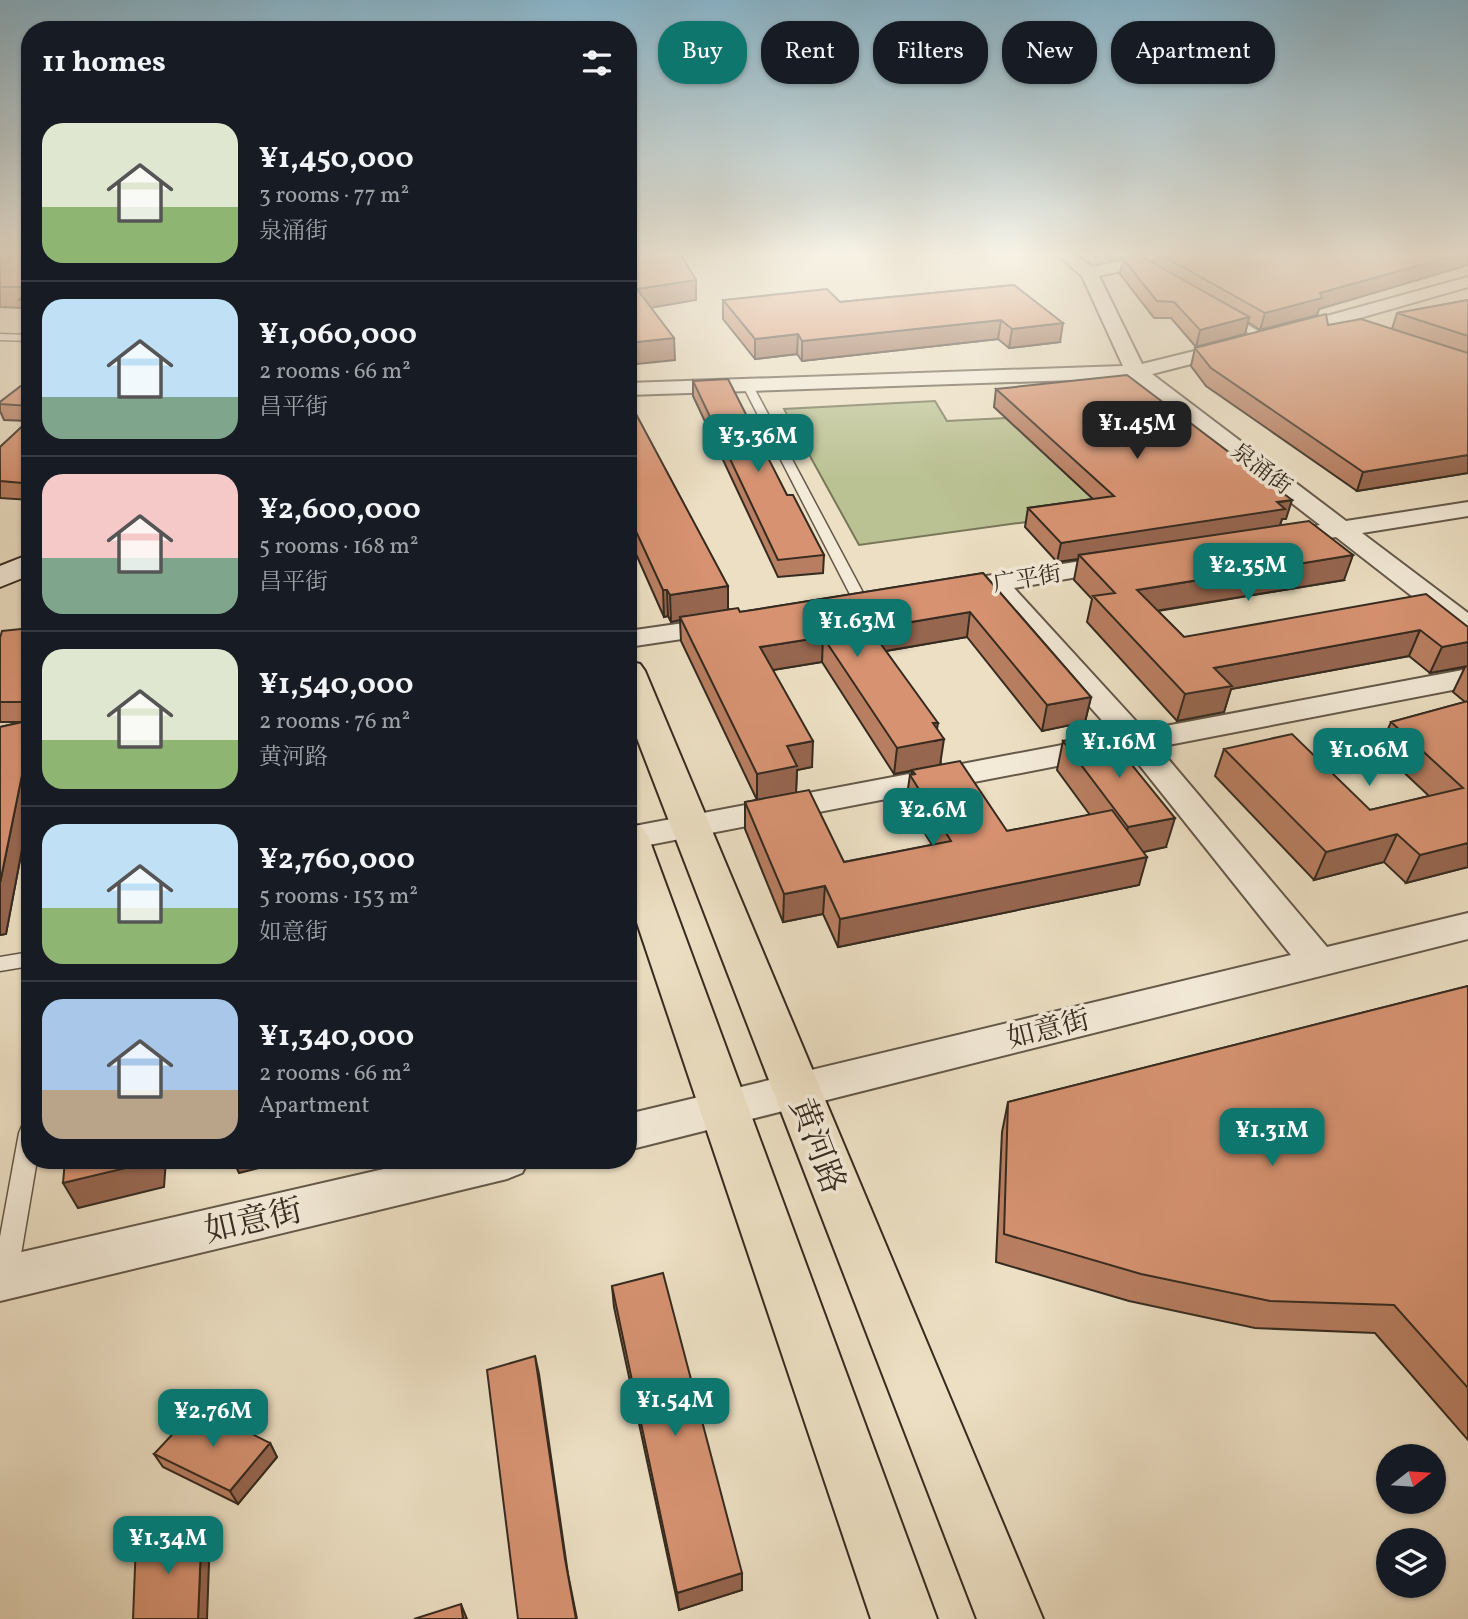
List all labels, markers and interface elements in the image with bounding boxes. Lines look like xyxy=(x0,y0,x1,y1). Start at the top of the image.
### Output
chip: Buy xyxy=(658,21,747,84)
chip: Rent xyxy=(761,21,859,84)
chip: Filters xyxy=(873,21,988,84)
chip: New xyxy=(1002,21,1097,84)
chip: Apartment xyxy=(1111,21,1275,84)
text: 11 homes xyxy=(42,42,166,84)
icon: filters xyxy=(578,44,616,82)
text: ¥1,450,000 xyxy=(259,138,414,180)
icon: home xyxy=(98,151,182,235)
text: 3 rooms · 77 m² xyxy=(259,180,409,212)
text: 泉涌街 xyxy=(259,216,328,248)
text: ¥1,060,000 xyxy=(259,314,417,356)
icon: home xyxy=(98,327,182,411)
text: 2 rooms · 66 m² xyxy=(259,356,411,388)
text: 昌平街 xyxy=(259,392,328,424)
pin: ¥1.45M xyxy=(1080,402,1194,461)
text: ¥1.45M xyxy=(1098,408,1176,440)
pin: ¥3.36M xyxy=(701,414,815,474)
text: ¥3.36M xyxy=(719,421,797,453)
street label: 泉涌街 xyxy=(1224,436,1298,503)
text: ¥2,600,000 xyxy=(259,489,421,531)
icon: home xyxy=(98,502,182,586)
text: 5 rooms · 168 m² xyxy=(259,531,418,563)
pin: ¥2.35M xyxy=(1191,544,1305,603)
text: ¥2.35M xyxy=(1209,550,1287,582)
street label: 广平街 xyxy=(991,559,1064,601)
text: 昌平街 xyxy=(259,567,328,599)
pin: ¥1.63M xyxy=(800,600,914,659)
text: ¥1.63M xyxy=(819,606,895,638)
text: ¥1,540,000 xyxy=(259,664,414,706)
icon: home xyxy=(98,677,182,761)
text: 2 rooms · 76 m² xyxy=(259,706,410,738)
pin: ¥1.16M xyxy=(1062,720,1176,780)
text: ¥1.16M xyxy=(1082,727,1156,759)
pin: ¥1.06M xyxy=(1312,728,1426,788)
text: ¥1.06M xyxy=(1329,735,1409,767)
text: 黄河路 xyxy=(259,742,328,774)
pin: ¥2.6M xyxy=(884,788,982,848)
text: ¥2.6M xyxy=(899,795,967,827)
text: ¥2,760,000 xyxy=(259,839,415,881)
icon: home xyxy=(98,852,182,936)
text: 5 rooms · 153 m² xyxy=(259,881,418,913)
text: 如意街 xyxy=(259,917,328,949)
street label: 如意街 xyxy=(1003,1001,1094,1060)
text: ¥1,340,000 xyxy=(259,1016,414,1058)
icon: home xyxy=(98,1027,182,1111)
text: 2 rooms · 66 m² xyxy=(259,1058,411,1090)
text: Apartment xyxy=(259,1090,370,1122)
street label: 黄河路 xyxy=(776,1092,854,1201)
pin: ¥1.31M xyxy=(1215,1108,1329,1168)
text: ¥1.31M xyxy=(1235,1115,1309,1147)
street label: 如意街 xyxy=(200,1189,307,1256)
pin: ¥1.54M xyxy=(618,1378,732,1438)
text: ¥1.54M xyxy=(636,1385,714,1417)
pin: ¥2.76M xyxy=(156,1390,270,1449)
text: ¥2.76M xyxy=(174,1396,252,1428)
north arrow xyxy=(1376,1444,1446,1514)
map controls xyxy=(1376,1444,1446,1598)
pin: ¥1.34M xyxy=(111,1516,225,1576)
text: ¥1.34M xyxy=(129,1523,207,1555)
button: layers xyxy=(1376,1528,1446,1598)

